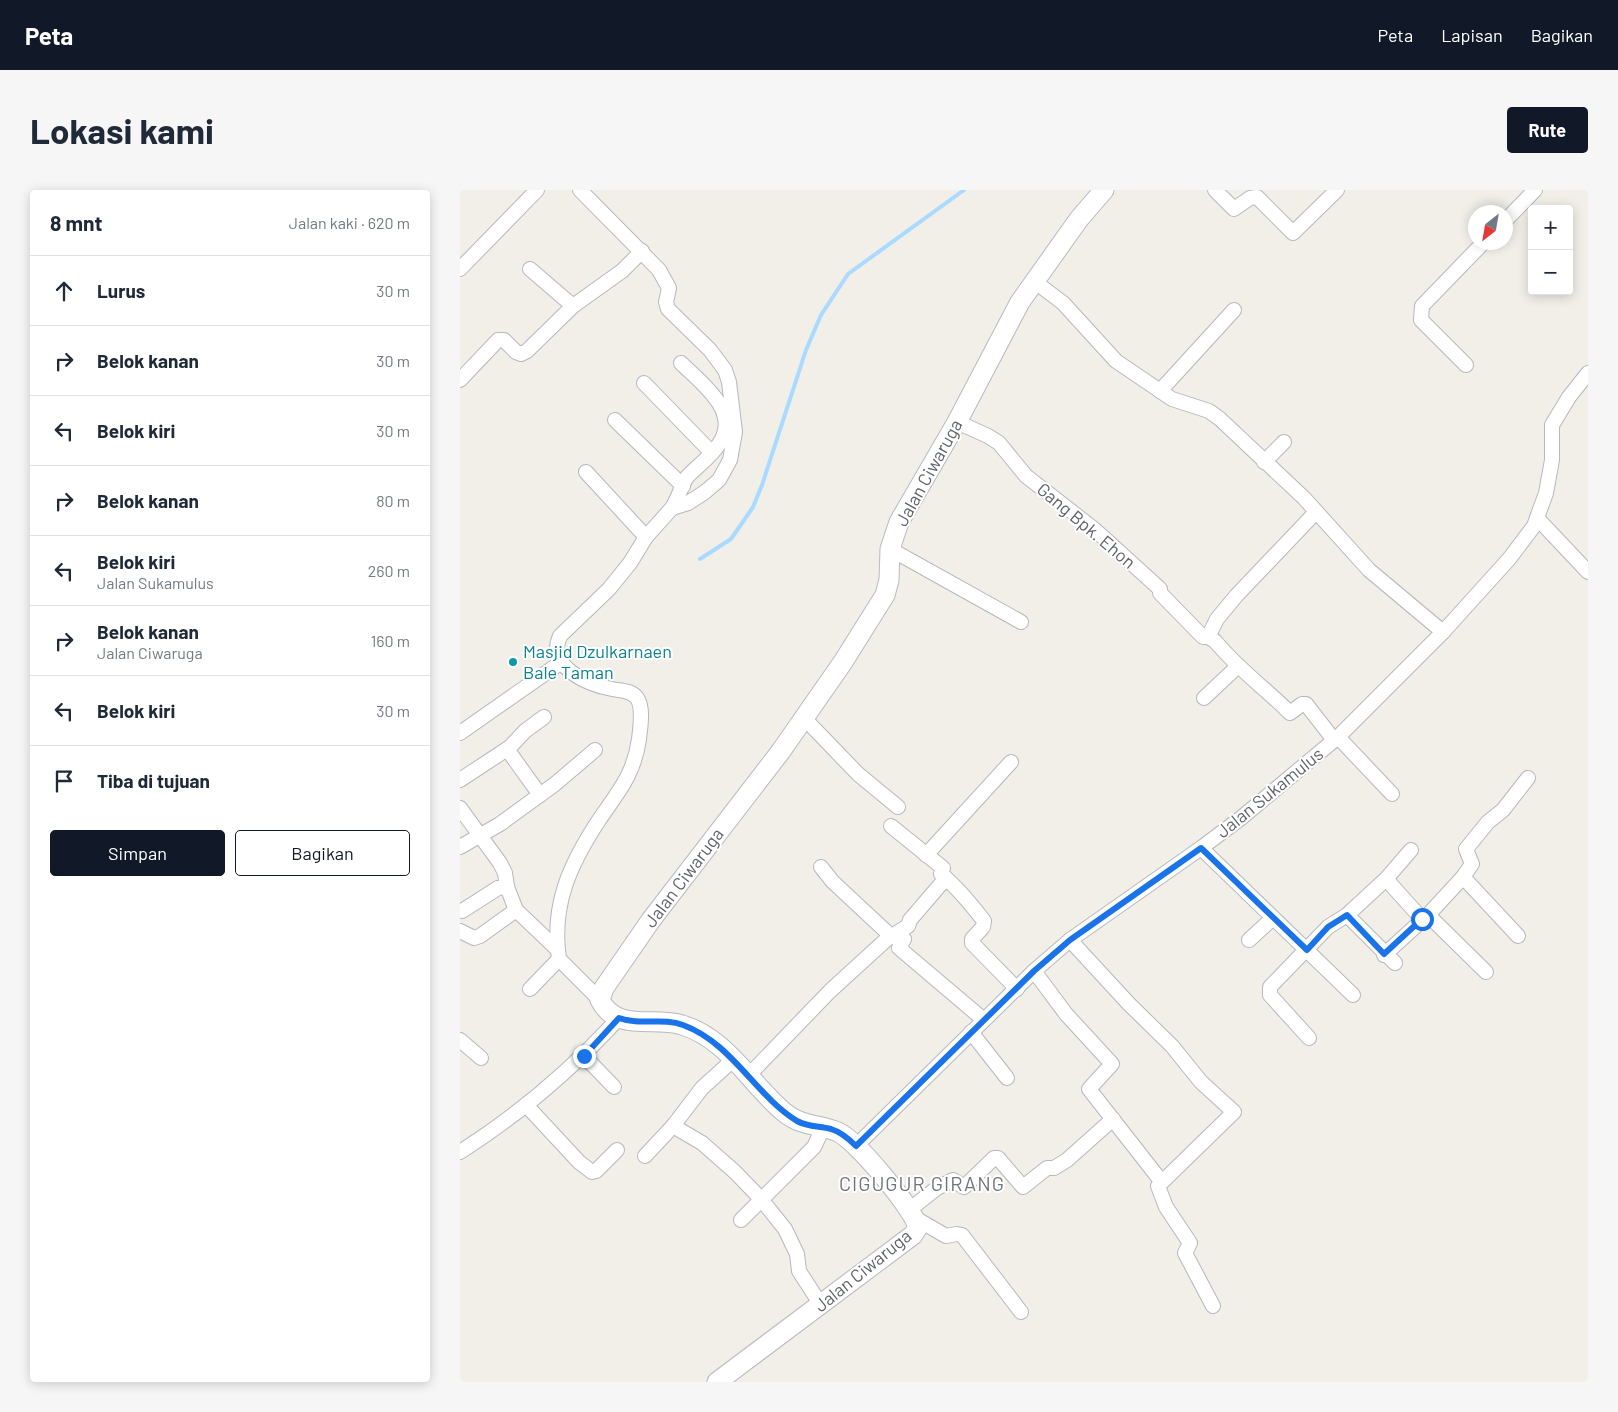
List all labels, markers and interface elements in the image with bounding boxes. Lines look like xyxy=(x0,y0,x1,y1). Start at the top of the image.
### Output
text: Peta xyxy=(25,21,73,50)
text: Peta xyxy=(1378,24,1413,46)
text: Lapisan xyxy=(1441,24,1503,46)
text: Bagikan xyxy=(1531,24,1593,46)
button: Rute xyxy=(1507,107,1588,153)
text: Lokasi kami xyxy=(30,109,214,151)
north arrow xyxy=(1468,205,1513,250)
map controls xyxy=(1528,205,1573,295)
button: + xyxy=(1528,205,1573,250)
text: 8 mnt xyxy=(50,210,103,235)
text: Jalan kaki · 620 m xyxy=(289,213,410,232)
button: − xyxy=(1528,250,1573,295)
icon: ahead xyxy=(50,277,78,305)
text: Lurus xyxy=(97,279,145,302)
text: 30 m xyxy=(376,281,410,300)
icon: right xyxy=(50,347,78,375)
text: Belok kanan xyxy=(97,349,199,372)
text: 30 m xyxy=(376,351,410,370)
street label: Jalan Ciwaruga xyxy=(890,415,967,530)
icon: left xyxy=(50,417,78,445)
text: Belok kiri xyxy=(97,419,175,442)
text: 30 m xyxy=(376,421,410,440)
street label: Gang Bpk. Ehon xyxy=(1033,478,1140,573)
icon: right xyxy=(50,487,78,515)
text: Belok kanan xyxy=(97,489,199,512)
text: 80 m xyxy=(376,491,410,510)
text: Belok kiri xyxy=(97,550,175,573)
icon: left xyxy=(50,557,78,585)
text: 260 m xyxy=(368,561,410,580)
text: Jalan Sukamulus xyxy=(97,573,214,592)
text: Belok kanan xyxy=(97,620,199,643)
icon: right xyxy=(50,627,78,655)
text: 160 m xyxy=(371,631,410,650)
place label: Masjid Dzulkarnaen Bale Taman xyxy=(523,640,672,683)
text: Jalan Ciwaruga xyxy=(97,643,203,662)
marker: Masjid Dzulkarnaen Bale Taman xyxy=(507,656,519,668)
icon: left xyxy=(50,697,78,725)
text: Belok kiri xyxy=(97,699,175,722)
text: 30 m xyxy=(376,701,410,720)
street label: Jalan Sukamulus xyxy=(1211,742,1327,842)
icon: arrive xyxy=(50,767,78,795)
text: Tiba di tujuan xyxy=(97,769,210,792)
street label: Jalan Ciwaruga xyxy=(639,823,728,931)
button: Simpan xyxy=(50,830,225,876)
button: Bagikan xyxy=(235,830,410,876)
route start xyxy=(1411,908,1434,931)
route end xyxy=(573,1045,596,1068)
district label: CIGUGUR GIRANG xyxy=(839,1171,1005,1195)
street label: Jalan Ciwaruga xyxy=(809,1224,915,1316)

